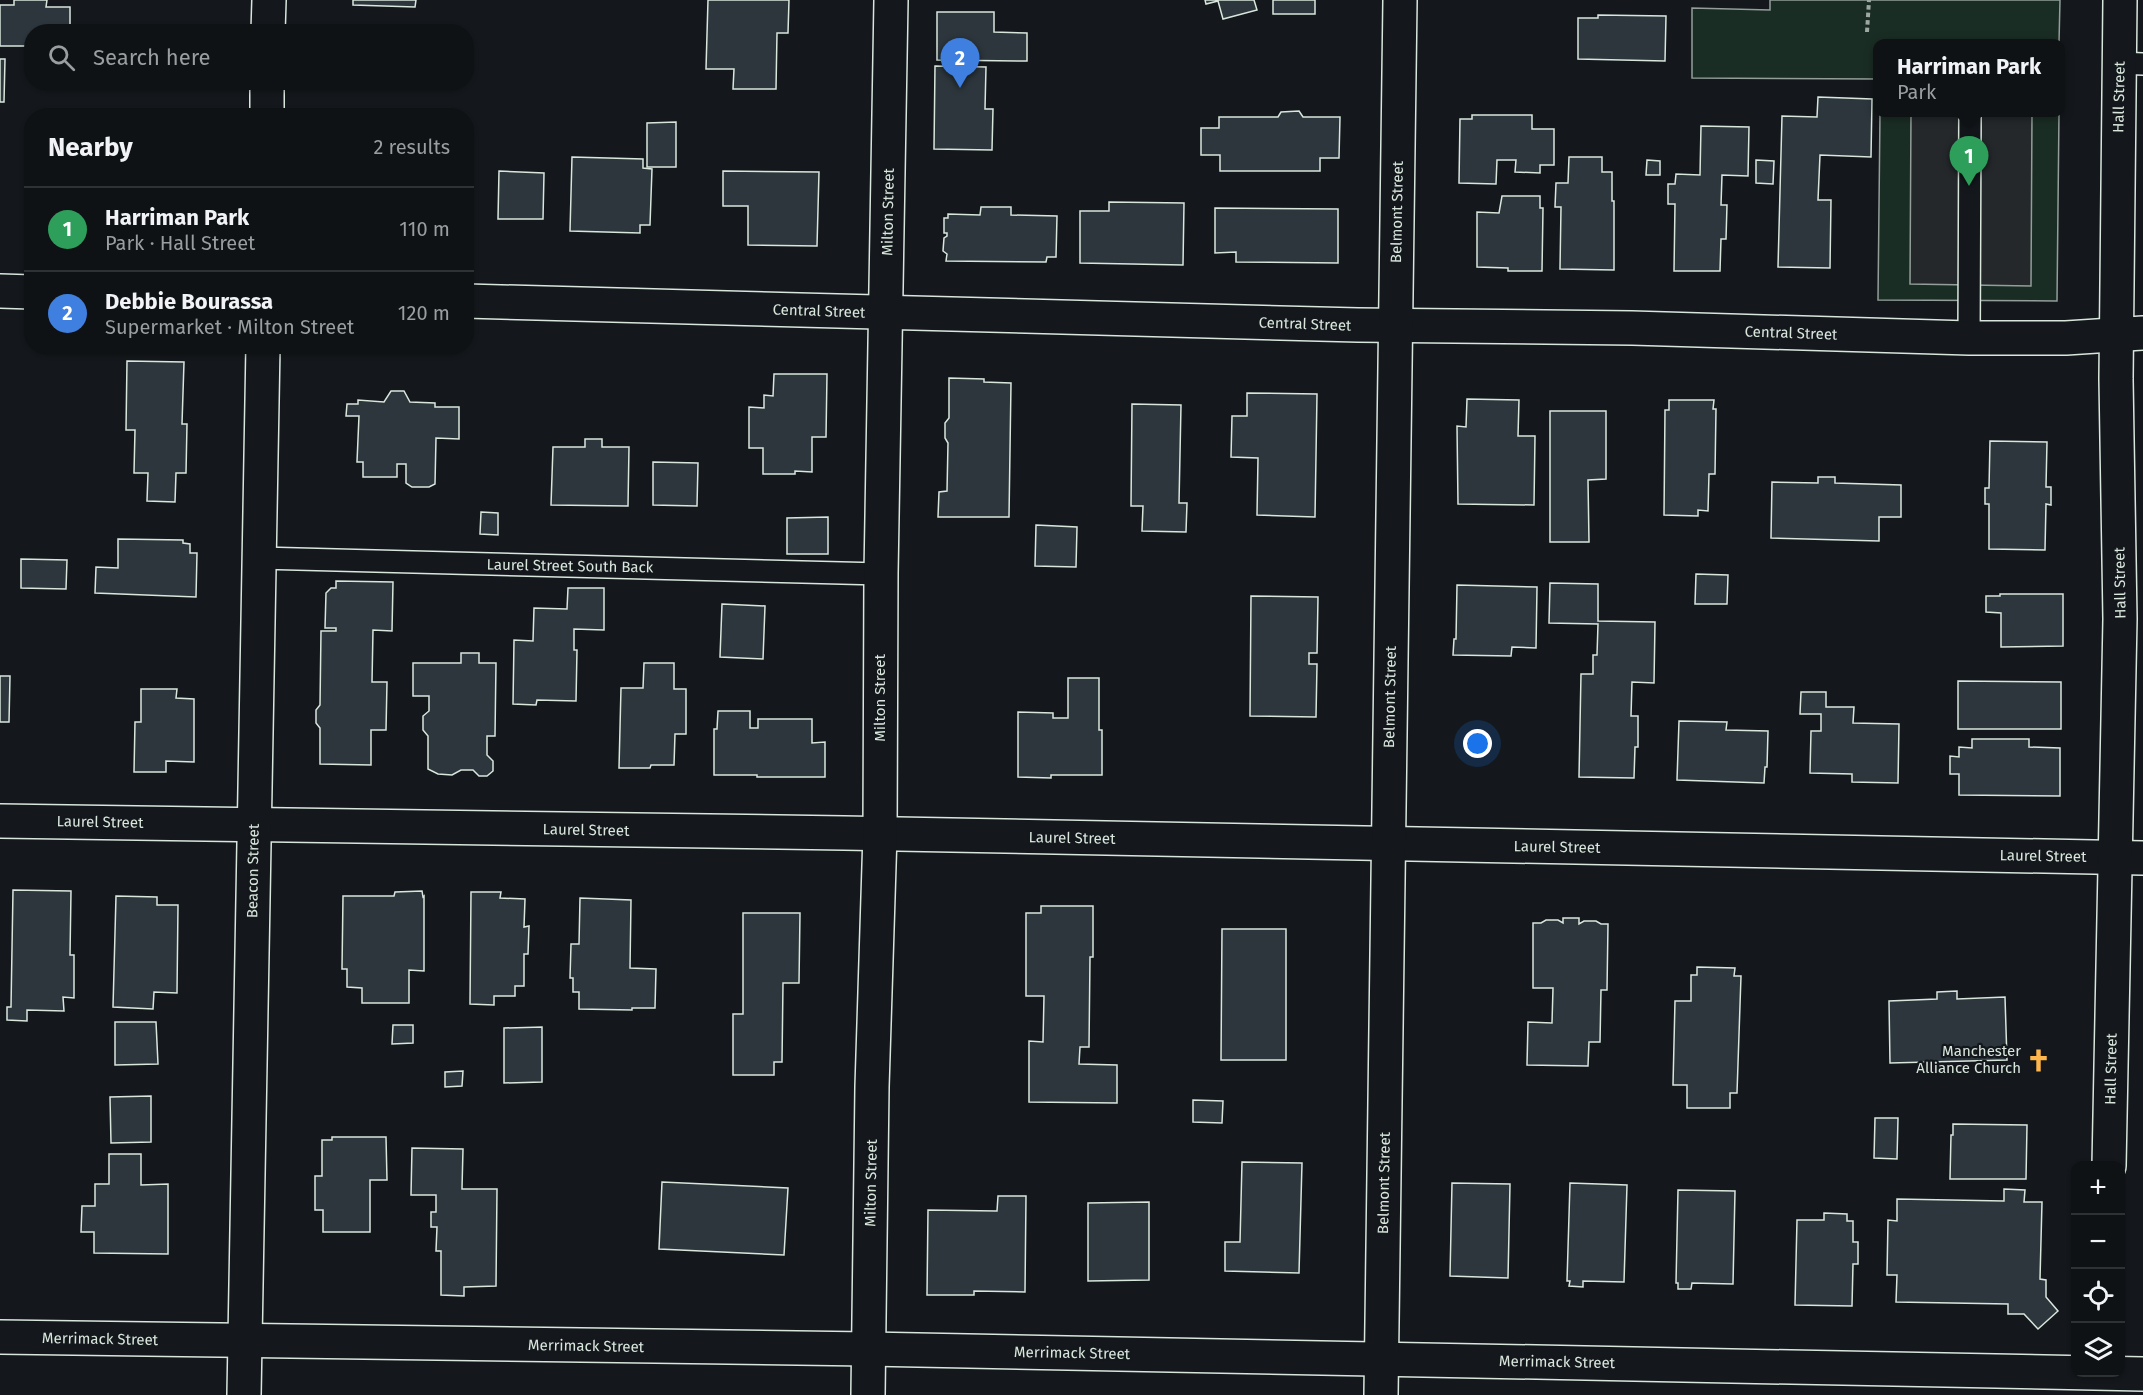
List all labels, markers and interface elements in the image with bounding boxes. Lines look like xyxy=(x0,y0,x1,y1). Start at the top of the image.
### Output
search box xyxy=(24,24,474,90)
pin: 2 xyxy=(940,38,980,88)
popup xyxy=(1873,39,2065,117)
icon: search xyxy=(45,41,78,74)
text: Search here xyxy=(93,44,211,71)
text: Harriman Park xyxy=(1897,53,2041,80)
street label: Hall Street xyxy=(2109,60,2129,133)
text: Park xyxy=(1897,80,1936,104)
text: Nearby xyxy=(48,132,133,163)
text: 2 results xyxy=(373,135,450,159)
pin: 1 xyxy=(1950,136,1988,186)
street label: Belmont Street xyxy=(1387,160,1407,263)
street label: Milton Street xyxy=(878,167,898,256)
text: Harriman Park xyxy=(105,204,249,231)
text: 1 xyxy=(63,217,72,241)
text: 110 m xyxy=(399,217,450,241)
text: Park · Hall Street xyxy=(105,231,255,255)
text: Debbie Bourassa xyxy=(105,288,273,315)
street label: Central Street xyxy=(772,300,866,322)
text: 2 xyxy=(62,301,73,325)
text: 120 m xyxy=(398,301,450,325)
street label: Central Street xyxy=(1258,313,1352,335)
text: Supermarket · Milton Street xyxy=(105,315,354,339)
street label: Central Street xyxy=(1744,322,1838,344)
street label: Hall Street xyxy=(2110,546,2130,619)
street label: Laurel Street South Back xyxy=(486,556,654,576)
street label: Belmont Street xyxy=(1380,645,1400,748)
street label: Milton Street xyxy=(871,654,889,742)
your location xyxy=(1463,729,1492,758)
street label: Laurel Street xyxy=(56,812,144,832)
street label: Laurel Street xyxy=(542,820,630,840)
street label: Beacon Street xyxy=(243,823,263,918)
street label: Laurel Street xyxy=(1028,828,1116,848)
street label: Laurel Street xyxy=(1513,837,1601,857)
street label: Laurel Street xyxy=(1999,846,2087,866)
street label: Hall Street xyxy=(2101,1032,2121,1105)
place label: Manchester Alliance Church xyxy=(1916,1042,2021,1077)
church icon: Manchester Alliance Church xyxy=(2026,1047,2052,1073)
street label: Belmont Street xyxy=(1374,1131,1394,1234)
street label: Milton Street xyxy=(861,1138,881,1227)
map controls xyxy=(2071,1161,2125,1377)
button: + xyxy=(2071,1161,2125,1215)
button: − xyxy=(2071,1215,2125,1269)
button: locate xyxy=(2071,1269,2125,1323)
button: layers xyxy=(2071,1323,2125,1377)
street label: Merrimack Street xyxy=(42,1329,159,1349)
street label: Merrimack Street xyxy=(528,1336,645,1356)
street label: Merrimack Street xyxy=(1014,1343,1131,1363)
street label: Merrimack Street xyxy=(1499,1352,1616,1372)

